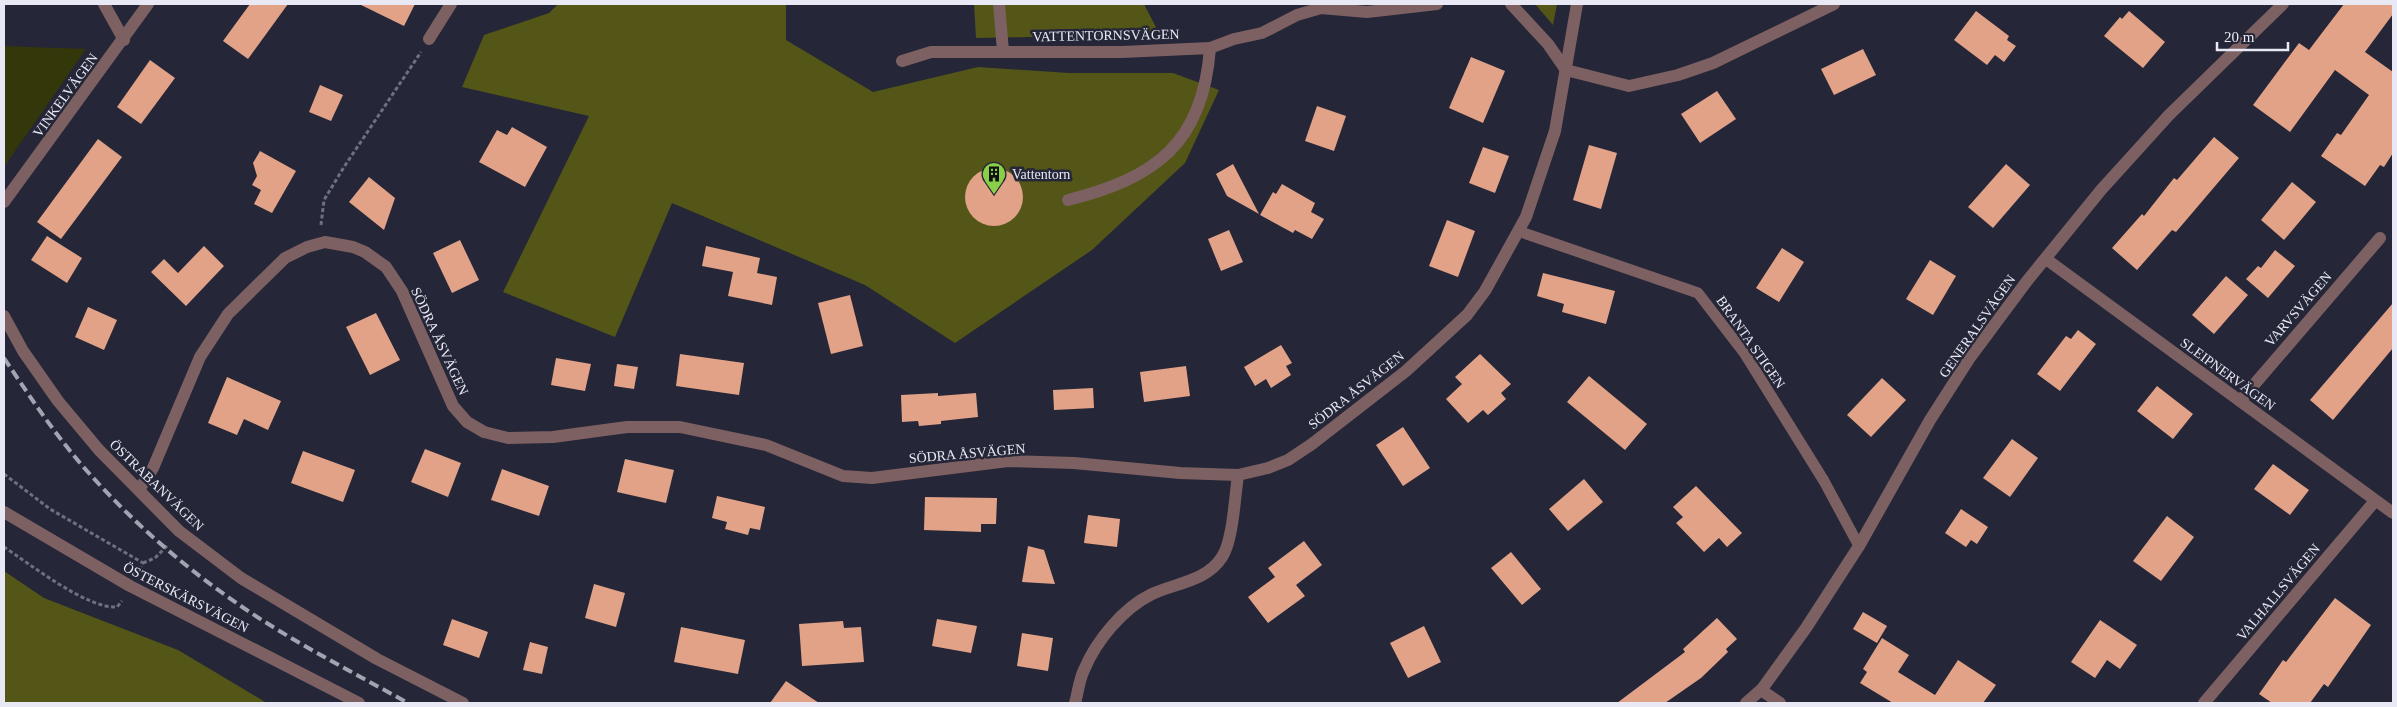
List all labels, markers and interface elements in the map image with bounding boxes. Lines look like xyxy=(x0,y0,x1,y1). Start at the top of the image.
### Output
scale bar xyxy=(2217,20,2288,52)
street label: VATTENTORNSVÄGEN xyxy=(1032,26,1180,44)
text: 20 m xyxy=(2224,29,2255,45)
street label: VINKELVÄGEN xyxy=(29,50,101,140)
building icon: Vattentorn xyxy=(981,161,1007,195)
place label: Vattentorn xyxy=(1012,167,1070,182)
street label: VARVSVÄGEN xyxy=(2261,268,2335,350)
street label: GENERALSVÄGEN xyxy=(1935,271,2019,381)
street label: SÖDRA ÅSVÄGEN xyxy=(408,285,472,397)
street label: BRANTA STIGEN xyxy=(1713,293,1788,391)
street label: SLEIPNERVÄGEN xyxy=(2177,334,2279,414)
street label: SÖDRA ÅSVÄGEN xyxy=(1305,348,1407,432)
street label: ÖSTRABANVÄGEN xyxy=(107,436,207,534)
street label: SÖDRA ÅSVÄGEN xyxy=(908,440,1026,466)
street label: VALHALLSVÄGEN xyxy=(2233,540,2323,644)
street label: ÖSTERSKÄRSVÄGEN xyxy=(121,558,251,636)

